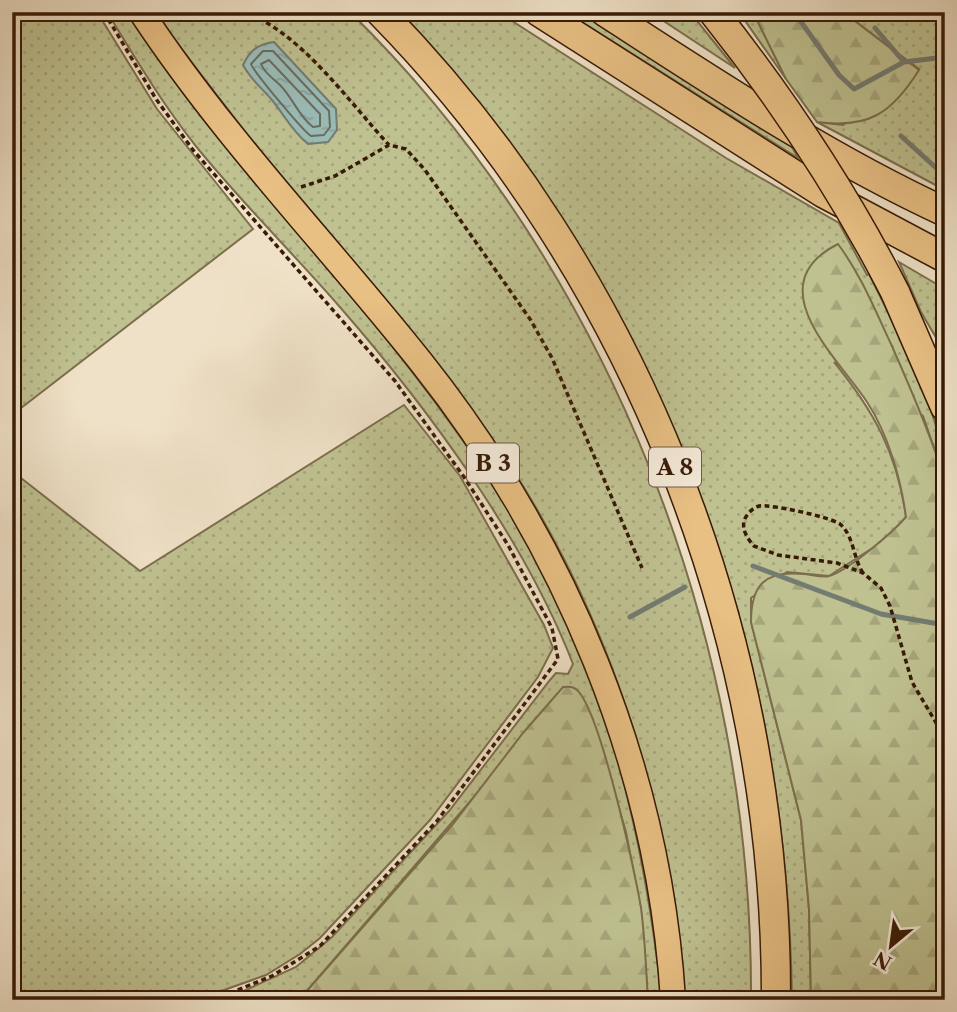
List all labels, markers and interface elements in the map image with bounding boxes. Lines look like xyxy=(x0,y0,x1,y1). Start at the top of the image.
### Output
road number: B 3 xyxy=(467,444,519,482)
road number: A 8 xyxy=(649,447,701,486)
north arrow xyxy=(856,911,926,981)
text: N xyxy=(870,946,896,974)

